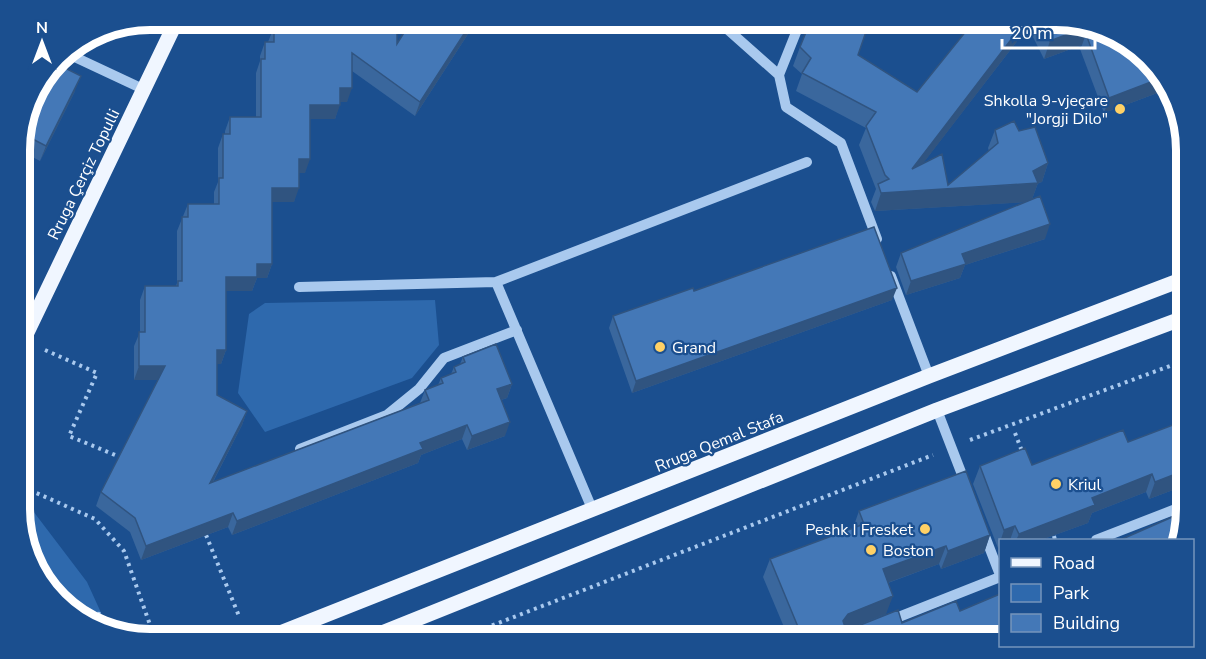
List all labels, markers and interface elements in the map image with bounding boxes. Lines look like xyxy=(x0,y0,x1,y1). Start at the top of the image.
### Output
north arrow xyxy=(12,12,72,72)
scale bar xyxy=(1002,12,1095,50)
text: N xyxy=(36,17,48,39)
text: 20 m xyxy=(1011,21,1053,45)
place label: Shkolla 9-vjeçare "Jorgji Dilo" xyxy=(984,90,1108,130)
marker: Shkolla 9-vjeçare "Jorgji Dilo" xyxy=(1113,102,1127,116)
street label: Rruga Çerçiz Topulli xyxy=(43,105,125,244)
place label: Grand xyxy=(672,337,716,359)
marker: Grand xyxy=(653,340,667,354)
street label: Rruga Qemal Stafa xyxy=(652,406,787,478)
place label: Kriul xyxy=(1068,474,1101,496)
marker: Kriul xyxy=(1049,477,1063,491)
place label: Peshk I Fresket xyxy=(805,519,913,541)
marker: Peshk I Fresket xyxy=(918,522,932,536)
legend xyxy=(999,539,1194,647)
place label: Boston xyxy=(883,540,934,562)
marker: Boston xyxy=(864,543,878,557)
text: Road xyxy=(1053,551,1095,575)
text: Park xyxy=(1053,581,1090,605)
text: Building xyxy=(1053,611,1120,635)

